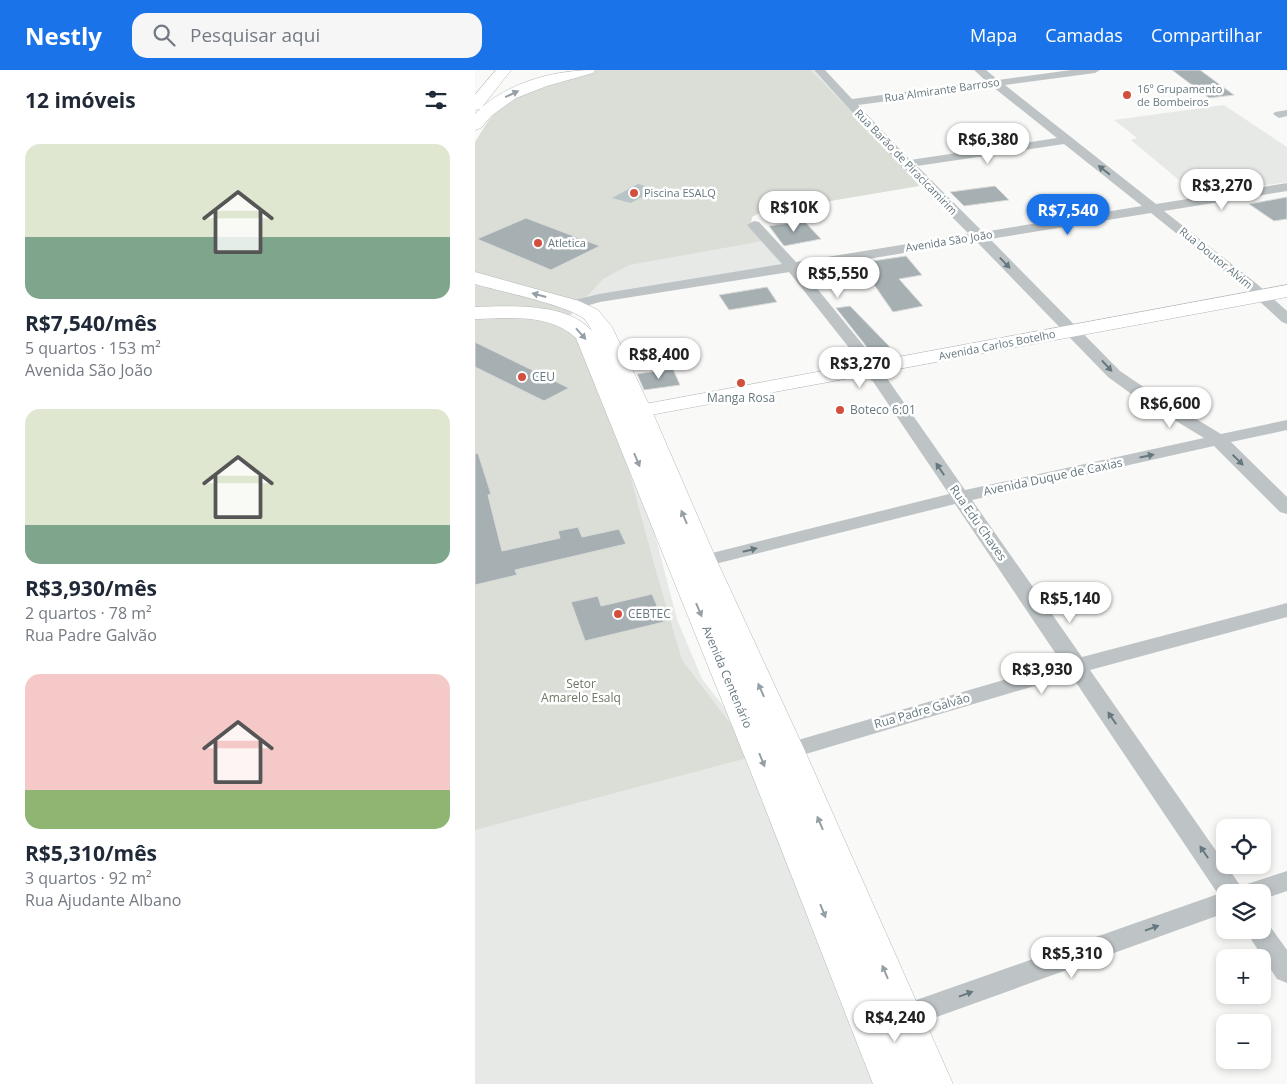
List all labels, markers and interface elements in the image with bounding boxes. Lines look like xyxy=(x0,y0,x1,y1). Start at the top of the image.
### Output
search box xyxy=(132,13,482,58)
text: Nestly xyxy=(25,19,102,52)
icon: search xyxy=(150,21,178,49)
text: Pesquisar aqui xyxy=(190,22,320,48)
text: Mapa xyxy=(970,23,1017,47)
text: Camadas xyxy=(1045,23,1123,47)
text: Compartilhar xyxy=(1151,23,1262,47)
street label: Rua Almirante Barroso xyxy=(883,74,1001,105)
place label: 16º Grupamento de Bombeiros xyxy=(1137,81,1223,109)
text: 12 imóveis xyxy=(25,86,136,114)
icon: filters xyxy=(422,86,450,114)
marker: 16º Grupamento de Bombeiros xyxy=(1121,89,1133,101)
one-way arrow xyxy=(505,90,519,98)
street label: Rua Barão de Piracicamirim xyxy=(852,106,961,218)
pin: R$6,380 xyxy=(942,122,1034,165)
text: R$6,380 xyxy=(958,128,1018,150)
one-way arrow xyxy=(1098,165,1111,176)
pin: R$3,270 xyxy=(1176,168,1268,211)
text: R$3,270 xyxy=(1192,174,1252,196)
icon: home xyxy=(193,177,283,267)
place label: Piscina ESALQ xyxy=(644,185,716,200)
marker: Piscina ESALQ xyxy=(628,187,640,199)
pin: R$10K xyxy=(759,190,829,233)
pin: R$7,540 xyxy=(1022,194,1114,236)
text: R$10K xyxy=(770,196,818,218)
text: R$7,540 xyxy=(1038,199,1098,221)
street label: Rua Doutor Alvim xyxy=(1177,223,1256,292)
street label: Avenida São João xyxy=(904,226,994,255)
place label: Atletica xyxy=(548,235,586,250)
marker: Atletica xyxy=(532,237,544,249)
pin: R$5,550 xyxy=(792,256,884,299)
one-way arrow xyxy=(999,256,1011,268)
text: R$5,550 xyxy=(808,262,868,284)
one-way arrow xyxy=(532,291,547,299)
text: R$7,540/mês xyxy=(25,309,157,337)
street label: Avenida Carlos Botelho xyxy=(937,326,1057,363)
one-way arrow xyxy=(576,328,587,341)
text: 5 quartos · 153 m² xyxy=(25,337,161,359)
pin: R$8,400 xyxy=(613,338,705,380)
text: R$8,400 xyxy=(629,343,689,365)
pin: R$3,270 xyxy=(814,346,906,389)
text: R$3,270 xyxy=(830,352,890,374)
text: Avenida São João xyxy=(25,359,153,381)
one-way arrow xyxy=(1101,360,1113,372)
place label: CEU xyxy=(532,368,555,385)
marker: CEU xyxy=(516,371,528,383)
marker: Manga Rosa xyxy=(735,377,747,389)
pin: R$6,600 xyxy=(1124,386,1216,429)
place label: Manga Rosa xyxy=(707,389,775,406)
text: R$6,600 xyxy=(1140,392,1200,414)
place label: Boteco 6:01 xyxy=(850,401,916,418)
marker: Boteco 6:01 xyxy=(834,404,846,416)
icon: home xyxy=(193,442,283,532)
one-way arrow xyxy=(1139,452,1154,460)
one-way arrow xyxy=(633,453,641,468)
street label: Avenida Duque de Caxias xyxy=(982,453,1124,500)
one-way arrow xyxy=(1232,454,1244,466)
one-way arrow xyxy=(935,462,945,476)
street label: Rua Edu Chaves xyxy=(946,481,1011,564)
one-way arrow xyxy=(680,510,688,524)
one-way arrow xyxy=(743,545,758,553)
text: R$3,930/mês xyxy=(25,574,157,602)
pin: R$5,140 xyxy=(1024,582,1116,624)
text: R$5,140 xyxy=(1040,587,1100,609)
text: 2 quartos · 78 m² xyxy=(25,602,152,624)
one-way arrow xyxy=(696,603,704,617)
place label: CEBTEC xyxy=(628,605,671,622)
marker: CEBTEC xyxy=(612,608,624,620)
street label: Avenida Centenário xyxy=(698,623,757,731)
text: Rua Padre Galvão xyxy=(25,624,157,646)
pin: R$3,930 xyxy=(996,652,1088,695)
text: R$3,930 xyxy=(1012,658,1072,680)
park label: Setor Amarelo Esalq xyxy=(541,675,621,706)
one-way arrow xyxy=(757,683,765,697)
street label: Rua Padre Galvão xyxy=(872,689,972,732)
icon: home xyxy=(193,707,283,797)
one-way arrow xyxy=(1108,711,1117,725)
one-way arrow xyxy=(758,753,766,767)
one-way arrow xyxy=(816,816,824,830)
map controls xyxy=(1216,819,1271,1069)
button: locate xyxy=(1216,819,1271,874)
text: R$5,310/mês xyxy=(25,839,157,867)
one-way arrow xyxy=(1199,845,1209,859)
text: 3 quartos · 92 m² xyxy=(25,867,152,889)
button: layers xyxy=(1216,884,1271,939)
text: Rua Ajudante Albano xyxy=(25,889,181,911)
one-way arrow xyxy=(819,904,827,918)
one-way arrow xyxy=(1145,924,1160,931)
pin: R$5,310 xyxy=(1026,936,1118,979)
text: R$5,310 xyxy=(1042,942,1102,964)
button: + xyxy=(1216,949,1271,1004)
one-way arrow xyxy=(880,965,888,979)
one-way arrow xyxy=(959,990,974,997)
pin: R$4,240 xyxy=(849,1000,941,1043)
text: R$4,240 xyxy=(865,1006,925,1028)
button: − xyxy=(1216,1014,1271,1069)

